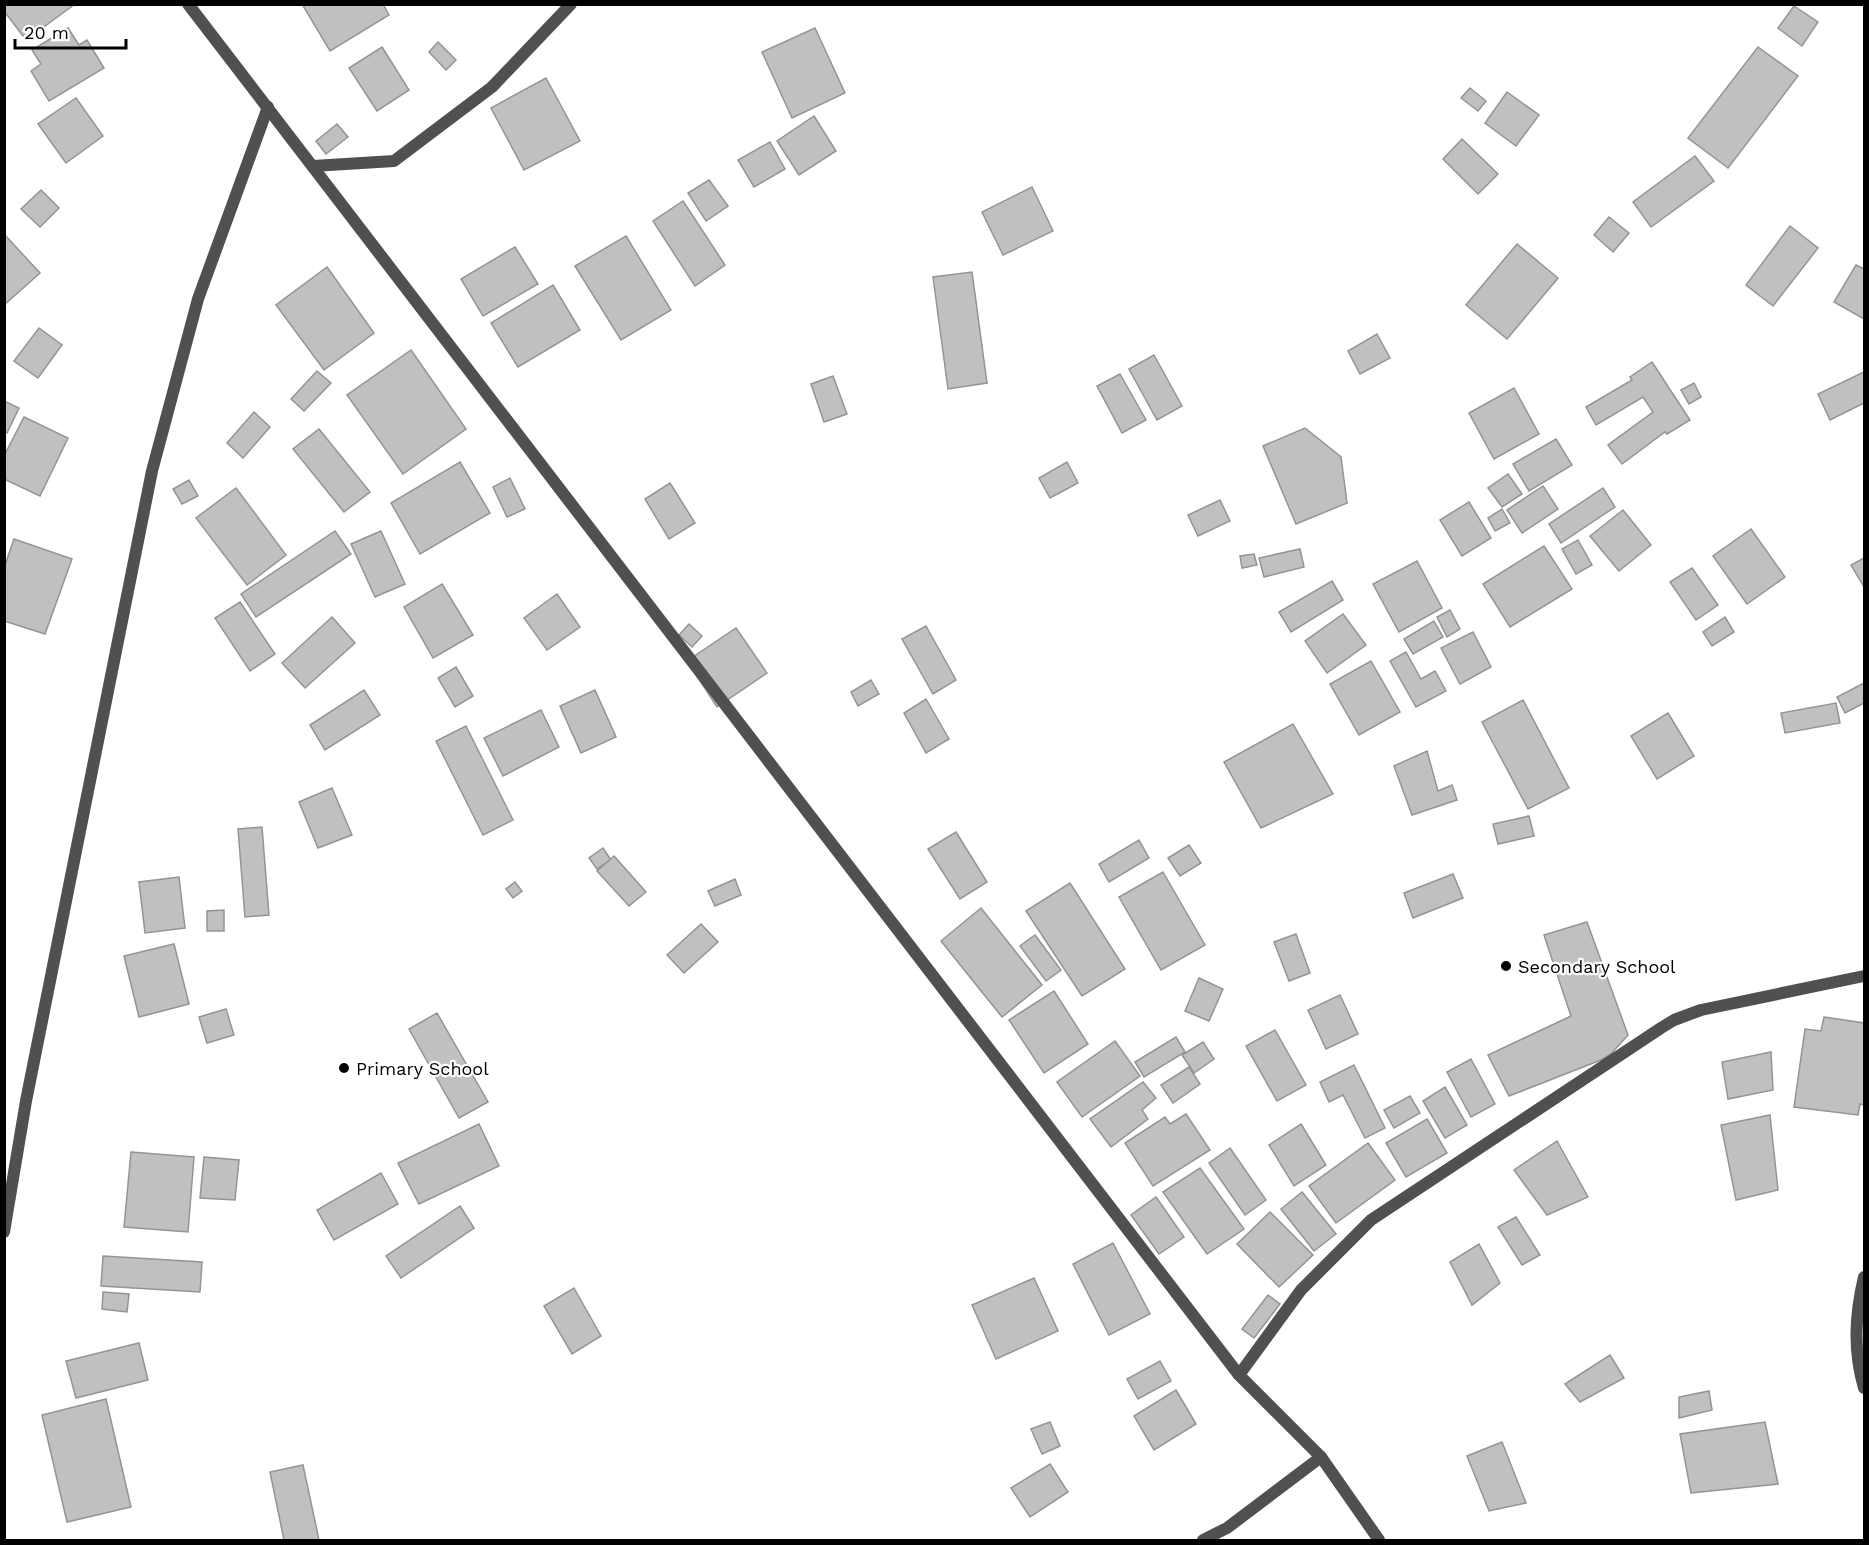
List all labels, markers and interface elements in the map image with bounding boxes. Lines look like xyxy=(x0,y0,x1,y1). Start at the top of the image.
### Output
scale bar xyxy=(15,12,126,50)
text: 20 m xyxy=(24,22,69,43)
place label: Secondary School xyxy=(1518,956,1676,977)
marker: Secondary School xyxy=(1499,959,1513,973)
place label: Primary School xyxy=(356,1058,489,1079)
marker: Primary School xyxy=(337,1061,351,1075)

